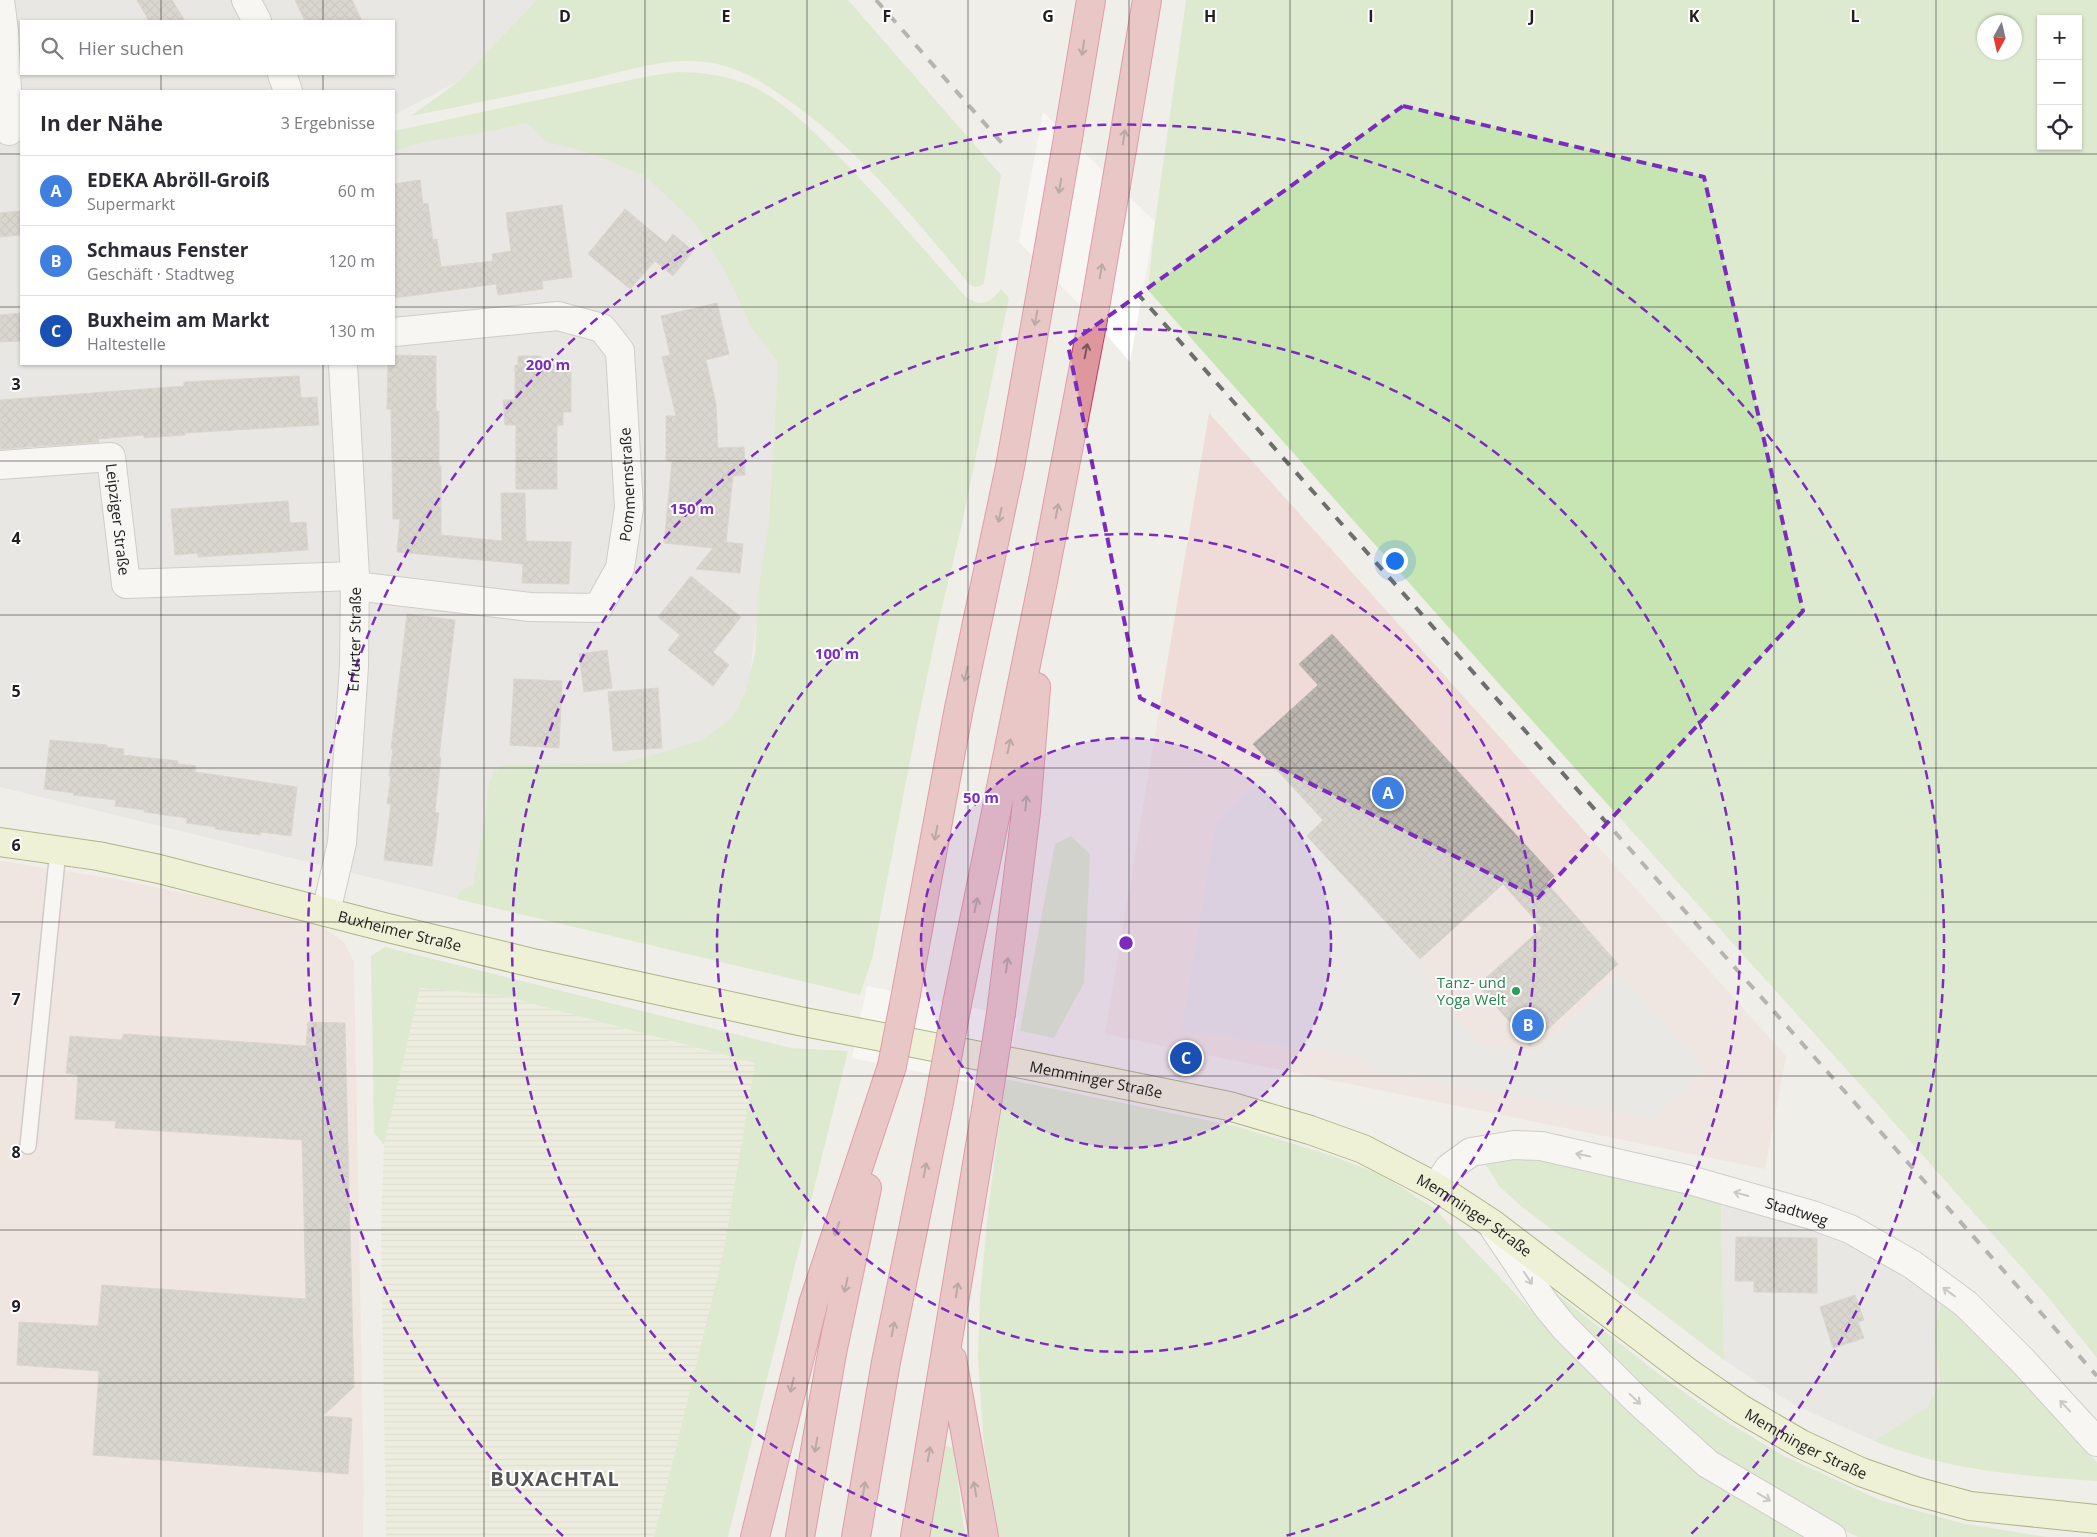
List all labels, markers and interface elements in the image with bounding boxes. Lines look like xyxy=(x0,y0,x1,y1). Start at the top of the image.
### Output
text: D xyxy=(559,5,571,27)
text: E xyxy=(722,5,731,27)
text: F xyxy=(883,5,891,27)
text: G xyxy=(1042,5,1054,27)
text: H xyxy=(1204,5,1216,27)
text: I xyxy=(1368,5,1374,27)
text: J xyxy=(1527,5,1535,27)
text: K xyxy=(1689,5,1700,27)
text: L xyxy=(1850,5,1860,27)
north arrow xyxy=(1977,15,2022,60)
map controls xyxy=(2037,15,2082,150)
button: + xyxy=(2037,15,2082,60)
search box xyxy=(20,20,395,75)
icon: search xyxy=(38,34,66,62)
text: Hier suchen xyxy=(78,35,184,61)
one-way arrow xyxy=(1078,40,1088,56)
button: − xyxy=(2037,60,2082,105)
button: locate xyxy=(2037,105,2082,150)
text: In der Nähe xyxy=(40,109,163,137)
text: 3 Ergebnisse xyxy=(281,112,375,134)
one-way arrow xyxy=(1120,129,1130,145)
text: EDEKA Abröll-Groiß xyxy=(87,167,270,193)
one-way arrow xyxy=(1054,177,1064,193)
text: A xyxy=(50,180,62,202)
text: 60 m xyxy=(338,180,375,202)
text: Supermarkt xyxy=(87,193,175,215)
text: Schmaus Fenster xyxy=(87,237,248,263)
text: B xyxy=(51,250,61,272)
text: 120 m xyxy=(329,250,375,272)
text: Geschäft · Stadtweg xyxy=(87,263,234,285)
one-way arrow xyxy=(1097,263,1107,279)
text: Buxheim am Markt xyxy=(87,307,269,333)
one-way arrow xyxy=(1031,310,1041,326)
text: C xyxy=(51,320,61,342)
text: 130 m xyxy=(329,320,375,342)
text: Haltestelle xyxy=(87,333,166,355)
one-way arrow xyxy=(1082,344,1092,360)
text: 200 m xyxy=(526,354,570,374)
text: 3 xyxy=(11,373,21,395)
street label: Pommernstraße xyxy=(614,427,639,543)
street label: Leipziger Straße xyxy=(102,462,135,576)
text: 150 m xyxy=(670,498,714,518)
one-way arrow xyxy=(1052,504,1062,520)
one-way arrow xyxy=(995,506,1004,522)
text: 4 xyxy=(11,527,21,549)
your location xyxy=(1382,548,1408,574)
street label: Erfurter Straße xyxy=(342,587,365,692)
text: 100 m xyxy=(815,643,859,663)
one-way arrow xyxy=(961,665,971,681)
text: 5 xyxy=(11,680,21,702)
one-way arrow xyxy=(1005,738,1014,754)
pin: A xyxy=(1372,774,1404,812)
text: 50 m xyxy=(963,787,999,807)
one-way arrow xyxy=(1022,796,1031,812)
one-way arrow xyxy=(931,825,940,841)
text: 6 xyxy=(11,834,21,856)
one-way arrow xyxy=(972,897,981,913)
street label: Buxheimer Straße xyxy=(336,906,464,955)
centre of rings xyxy=(1117,934,1135,952)
one-way arrow xyxy=(1003,957,1013,973)
place label: Tanz- und Yoga Welt xyxy=(1437,972,1506,1009)
marker: Tanz- und Yoga Welt xyxy=(1510,985,1522,997)
text: 7 xyxy=(11,988,21,1010)
pin: B xyxy=(1512,1006,1544,1044)
pin: C xyxy=(1170,1039,1202,1077)
street label: Memminger Straße xyxy=(1028,1056,1164,1102)
text: 8 xyxy=(11,1141,21,1163)
one-way arrow xyxy=(1576,1150,1592,1159)
one-way arrow xyxy=(921,1162,931,1178)
street label: Memminger Straße xyxy=(1413,1169,1536,1261)
one-way arrow xyxy=(1733,1189,1749,1198)
street label: Stadtweg xyxy=(1763,1192,1831,1230)
one-way arrow xyxy=(832,1220,842,1236)
one-way arrow xyxy=(1523,1270,1533,1284)
one-way arrow xyxy=(841,1277,851,1293)
one-way arrow xyxy=(952,1282,962,1298)
one-way arrow xyxy=(1943,1287,1957,1297)
text: 9 xyxy=(11,1295,21,1317)
one-way arrow xyxy=(889,1322,898,1338)
one-way arrow xyxy=(787,1376,797,1392)
one-way arrow xyxy=(1629,1393,1642,1405)
one-way arrow xyxy=(2059,1400,2070,1413)
street label: Memminger Straße xyxy=(1741,1404,1870,1483)
one-way arrow xyxy=(811,1437,821,1453)
one-way arrow xyxy=(924,1447,934,1463)
district label: BUXACHTAL xyxy=(490,1465,620,1492)
one-way arrow xyxy=(860,1481,870,1497)
one-way arrow xyxy=(969,1481,979,1497)
one-way arrow xyxy=(1756,1492,1770,1502)

